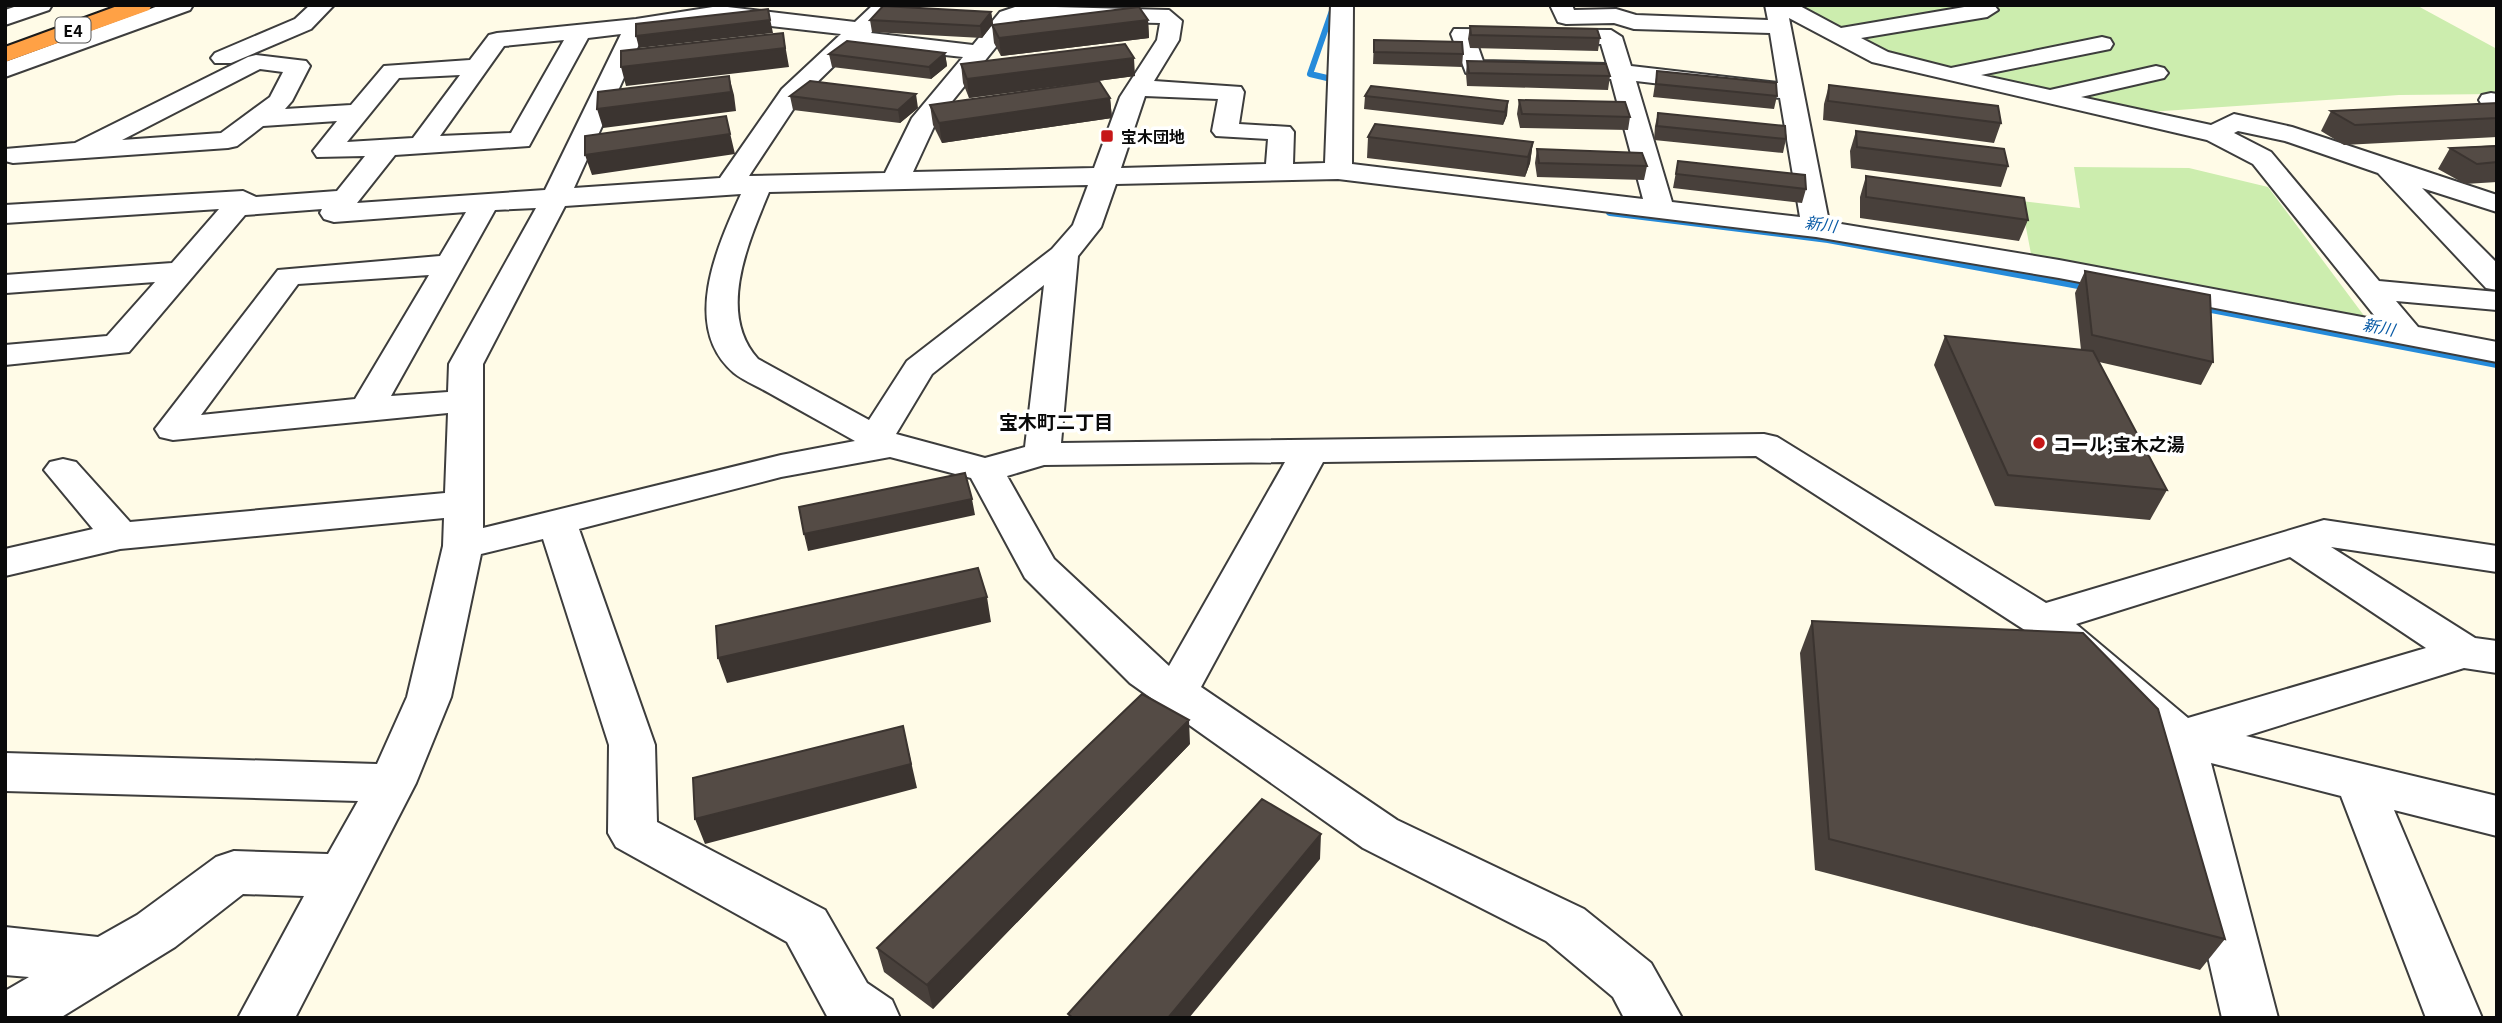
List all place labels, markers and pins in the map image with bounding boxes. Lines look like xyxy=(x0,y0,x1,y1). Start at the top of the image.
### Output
place label: 宝木団地 xyxy=(1121,124,1185,148)
marker: 宝木団地 xyxy=(1099,128,1115,144)
place label: コール;宝木之湯 xyxy=(2053,430,2185,456)
marker: コール;宝木之湯 xyxy=(2031,435,2047,451)

